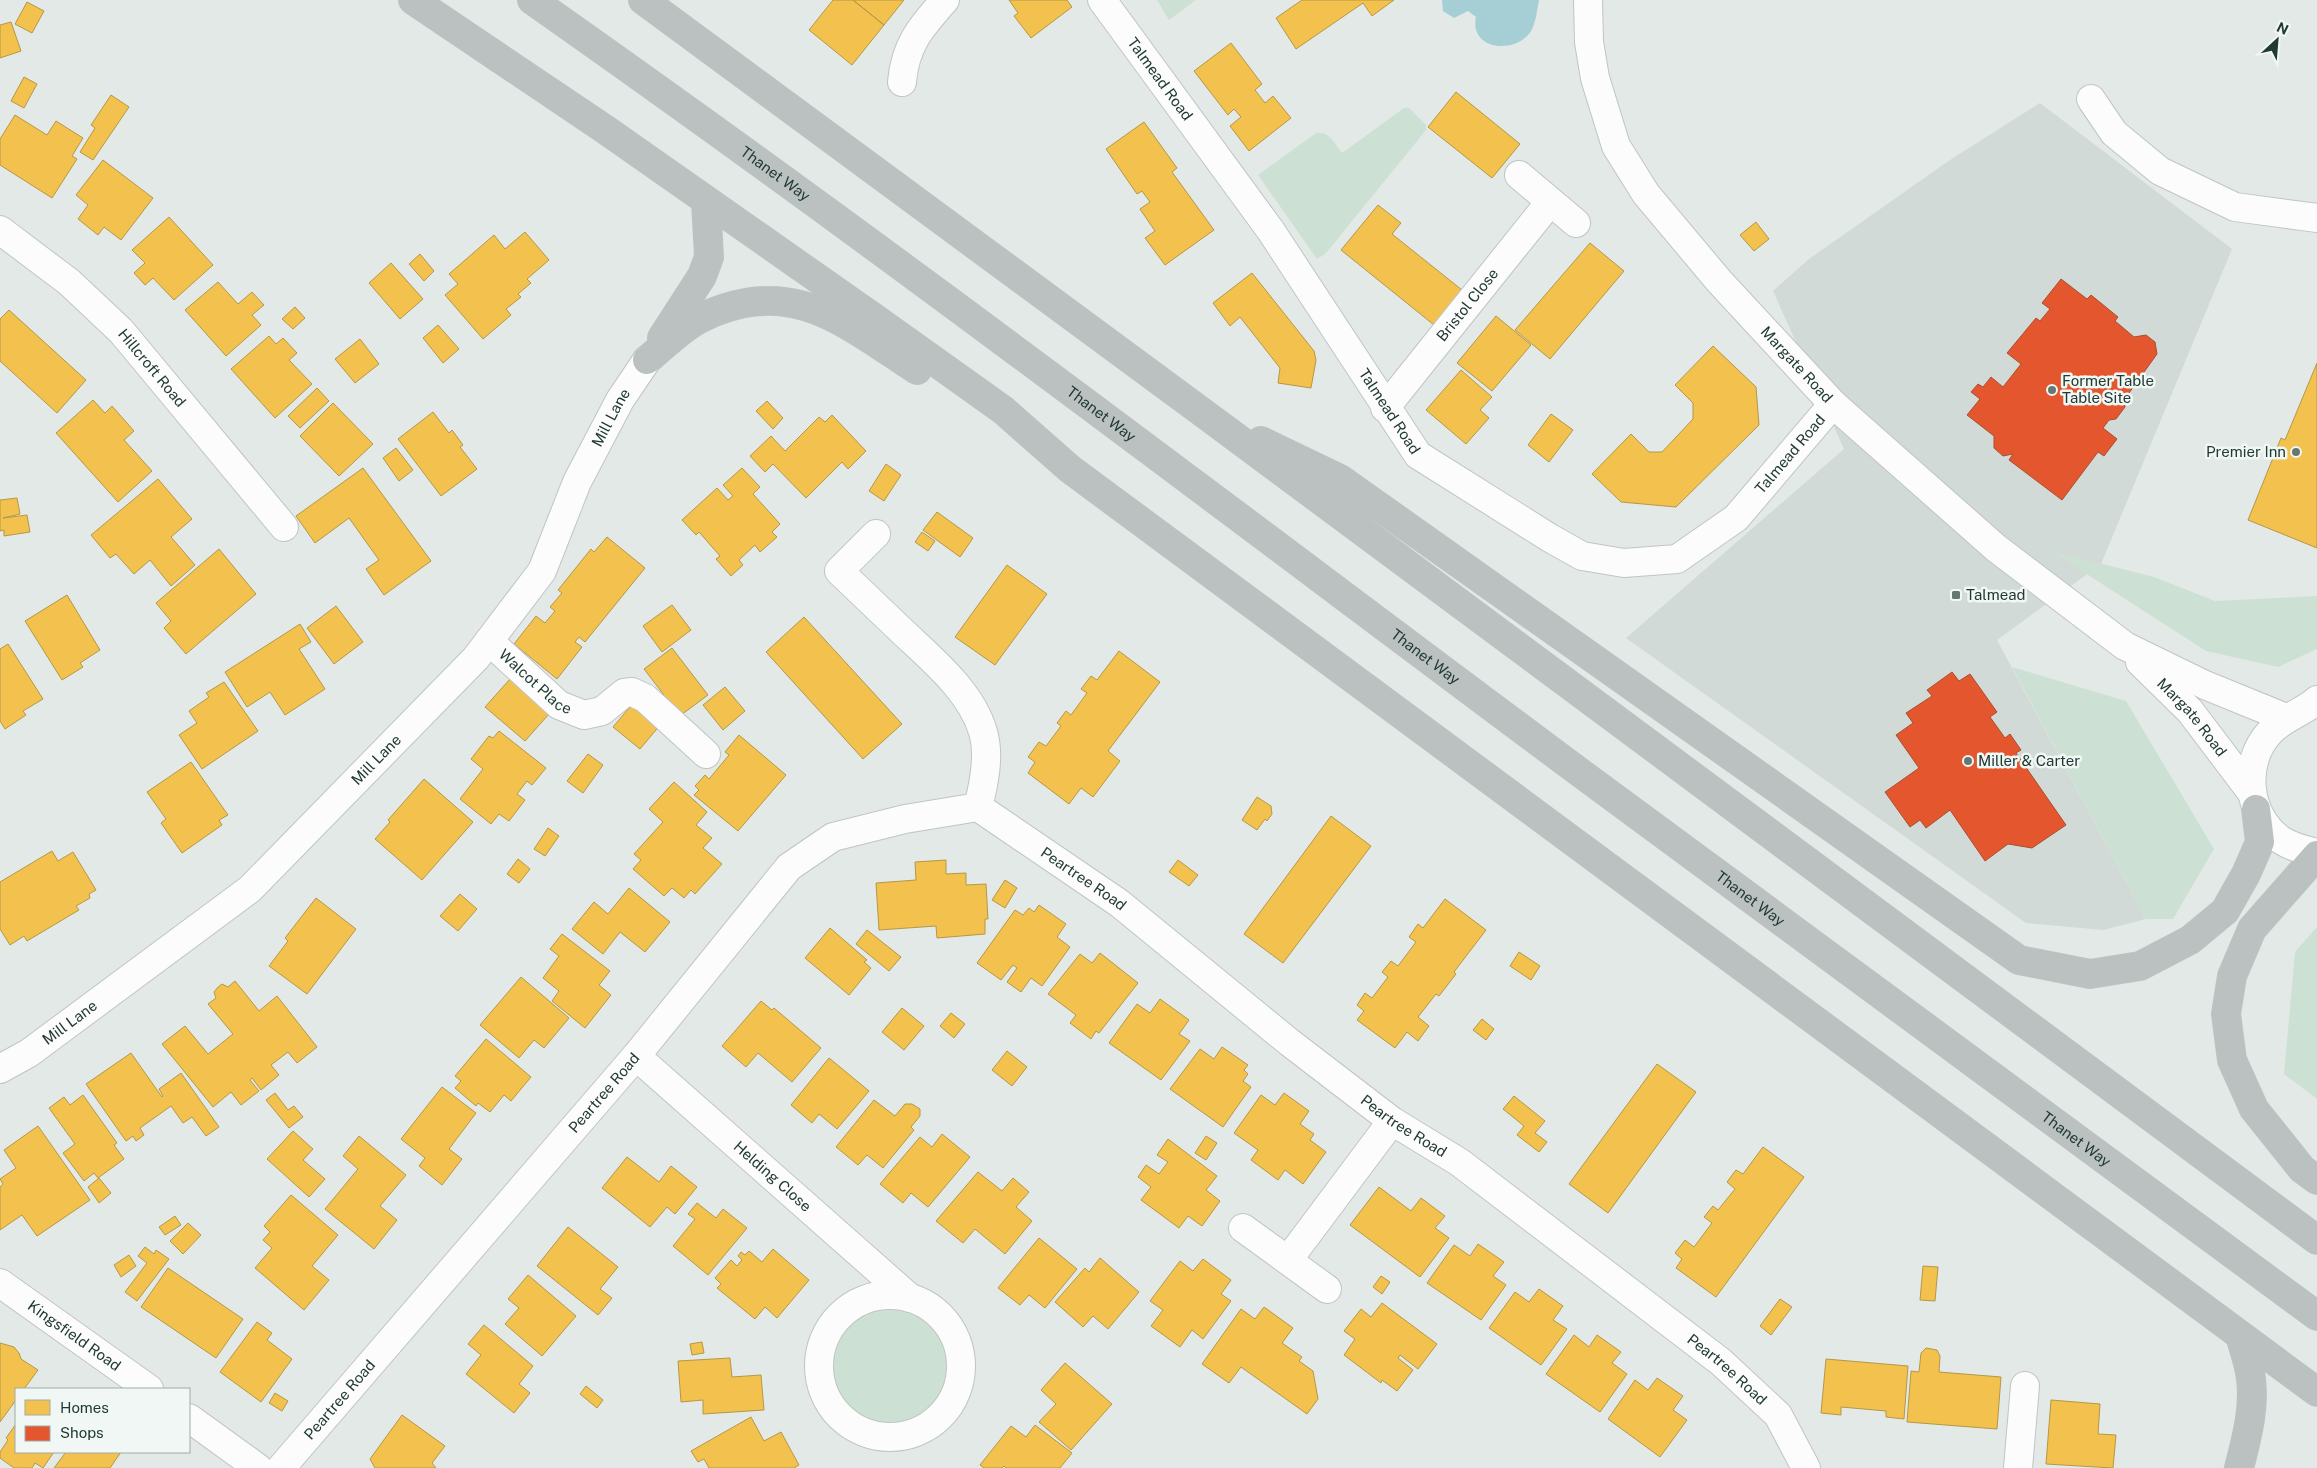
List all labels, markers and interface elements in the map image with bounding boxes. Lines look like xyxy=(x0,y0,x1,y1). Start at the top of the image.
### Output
north arrow xyxy=(2252,15,2302,65)
text: N xyxy=(2274,19,2291,38)
street label: Talmead Road xyxy=(1124,34,1196,124)
street label: Thanet Way xyxy=(738,143,813,204)
street label: Bristol Close xyxy=(1433,265,1501,344)
street label: Margate Road xyxy=(1758,323,1836,406)
street label: Hillcroft Road xyxy=(115,325,190,410)
street label: Talmead Road xyxy=(1356,365,1424,457)
place label: Former Table Table Site xyxy=(2062,372,2154,406)
street label: Thanet Way xyxy=(1064,383,1139,445)
marker: Former Table Table Site xyxy=(2046,384,2058,396)
street label: Mill Lane xyxy=(588,385,633,449)
street label: Talmead Road xyxy=(1751,411,1828,497)
place label: Premier Inn xyxy=(2206,443,2286,460)
marker: Premier Inn xyxy=(2290,446,2302,458)
place label: Talmead xyxy=(1966,586,2025,603)
marker: Talmead xyxy=(1950,589,1962,601)
street label: Thanet Way xyxy=(1388,625,1463,688)
street label: Walcot Place xyxy=(496,646,574,717)
street label: Margate Road xyxy=(2154,675,2230,759)
street label: Mill Lane xyxy=(348,731,404,788)
place label: Miller & Carter xyxy=(1978,752,2080,769)
marker: Miller & Carter xyxy=(1962,755,1974,767)
street label: Peartree Road xyxy=(1038,843,1130,913)
street label: Thanet Way xyxy=(1713,867,1788,929)
street label: Mill Lane xyxy=(39,997,100,1048)
street label: Peartree Road xyxy=(565,1049,643,1136)
street label: Peartree Road xyxy=(1358,1091,1450,1160)
street label: Thanet Way xyxy=(2039,1108,2114,1170)
street label: Helding Close xyxy=(731,1137,815,1215)
street label: Kingsfield Road xyxy=(25,1297,124,1374)
street label: Peartree Road xyxy=(1684,1330,1770,1408)
street label: Peartree Road xyxy=(300,1356,378,1443)
legend xyxy=(15,1388,190,1453)
text: Homes xyxy=(60,1399,109,1416)
text: Shops xyxy=(60,1424,104,1441)

